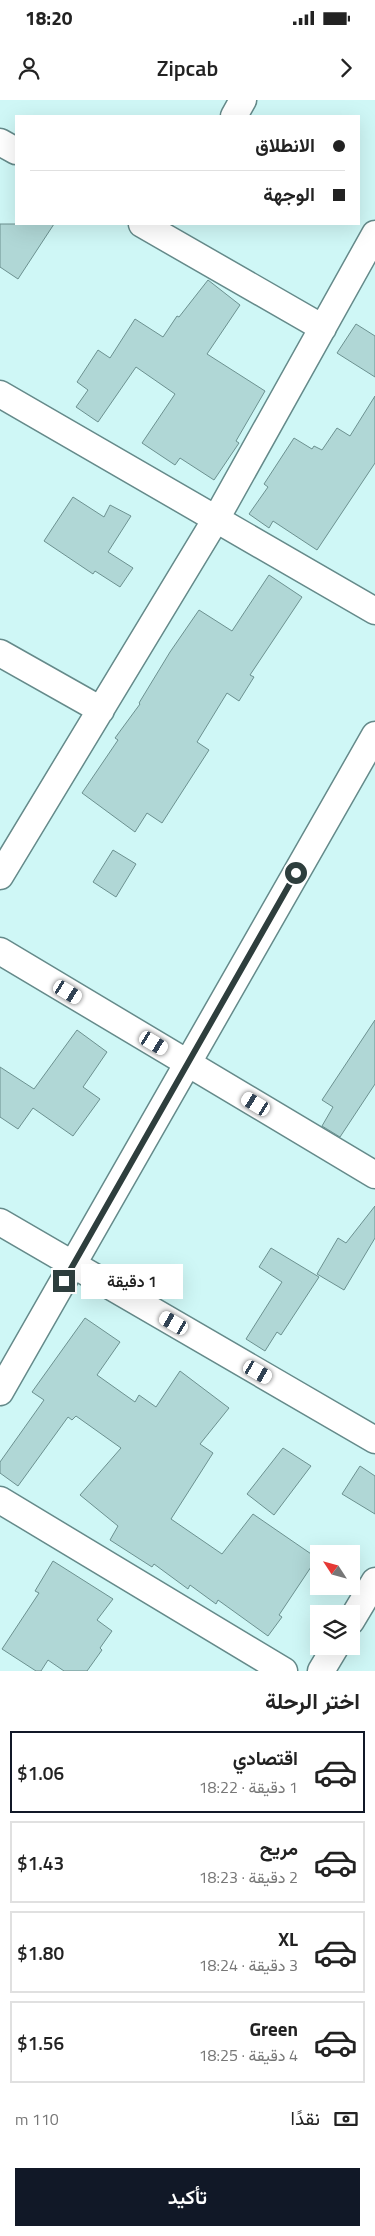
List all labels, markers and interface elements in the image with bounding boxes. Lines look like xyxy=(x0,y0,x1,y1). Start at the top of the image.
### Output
text: 18:20 xyxy=(25,3,72,32)
text: Zipcab xyxy=(157,51,218,85)
icon: person xyxy=(15,54,43,82)
icon: forward xyxy=(332,54,360,82)
text: الانطلاق xyxy=(255,130,315,159)
text: الوجهة xyxy=(263,179,315,208)
route start xyxy=(285,862,307,884)
car xyxy=(51,978,84,1006)
car xyxy=(137,1029,170,1057)
car xyxy=(239,1090,272,1118)
callout: 1 دقيقة xyxy=(82,1264,184,1298)
text: 1 دقيقة xyxy=(107,1269,157,1293)
route end xyxy=(53,1270,75,1292)
car xyxy=(157,1309,190,1337)
car xyxy=(241,1358,274,1386)
north arrow xyxy=(310,1545,360,1595)
map controls xyxy=(310,1545,360,1655)
button: layers xyxy=(310,1605,360,1655)
text: اختر الرحلة xyxy=(265,1684,360,1718)
text: اقتصادي xyxy=(233,1743,298,1772)
icon: car xyxy=(313,1750,358,1795)
text: $1.06 xyxy=(17,1758,64,1787)
text: 1 دقيقة · 18:22 xyxy=(199,1775,298,1799)
text: مريح xyxy=(260,1833,298,1862)
icon: car xyxy=(313,1840,358,1885)
text: $1.43 xyxy=(17,1848,64,1877)
text: 2 دقيقة · 18:23 xyxy=(199,1865,298,1889)
text: XL xyxy=(278,1924,298,1953)
icon: car xyxy=(313,1930,358,1975)
text: $1.80 xyxy=(17,1938,64,1967)
text: 3 دقيقة · 18:24 xyxy=(199,1953,298,1977)
text: Green xyxy=(249,2014,298,2043)
icon: car xyxy=(313,2020,358,2065)
text: $1.56 xyxy=(17,2028,64,2057)
text: 4 دقيقة · 18:25 xyxy=(199,2043,298,2067)
text: نقدًا xyxy=(291,2103,320,2132)
icon: cash xyxy=(332,2105,360,2133)
text: 110 m xyxy=(15,2107,59,2131)
button: تأكيد xyxy=(15,2168,360,2226)

